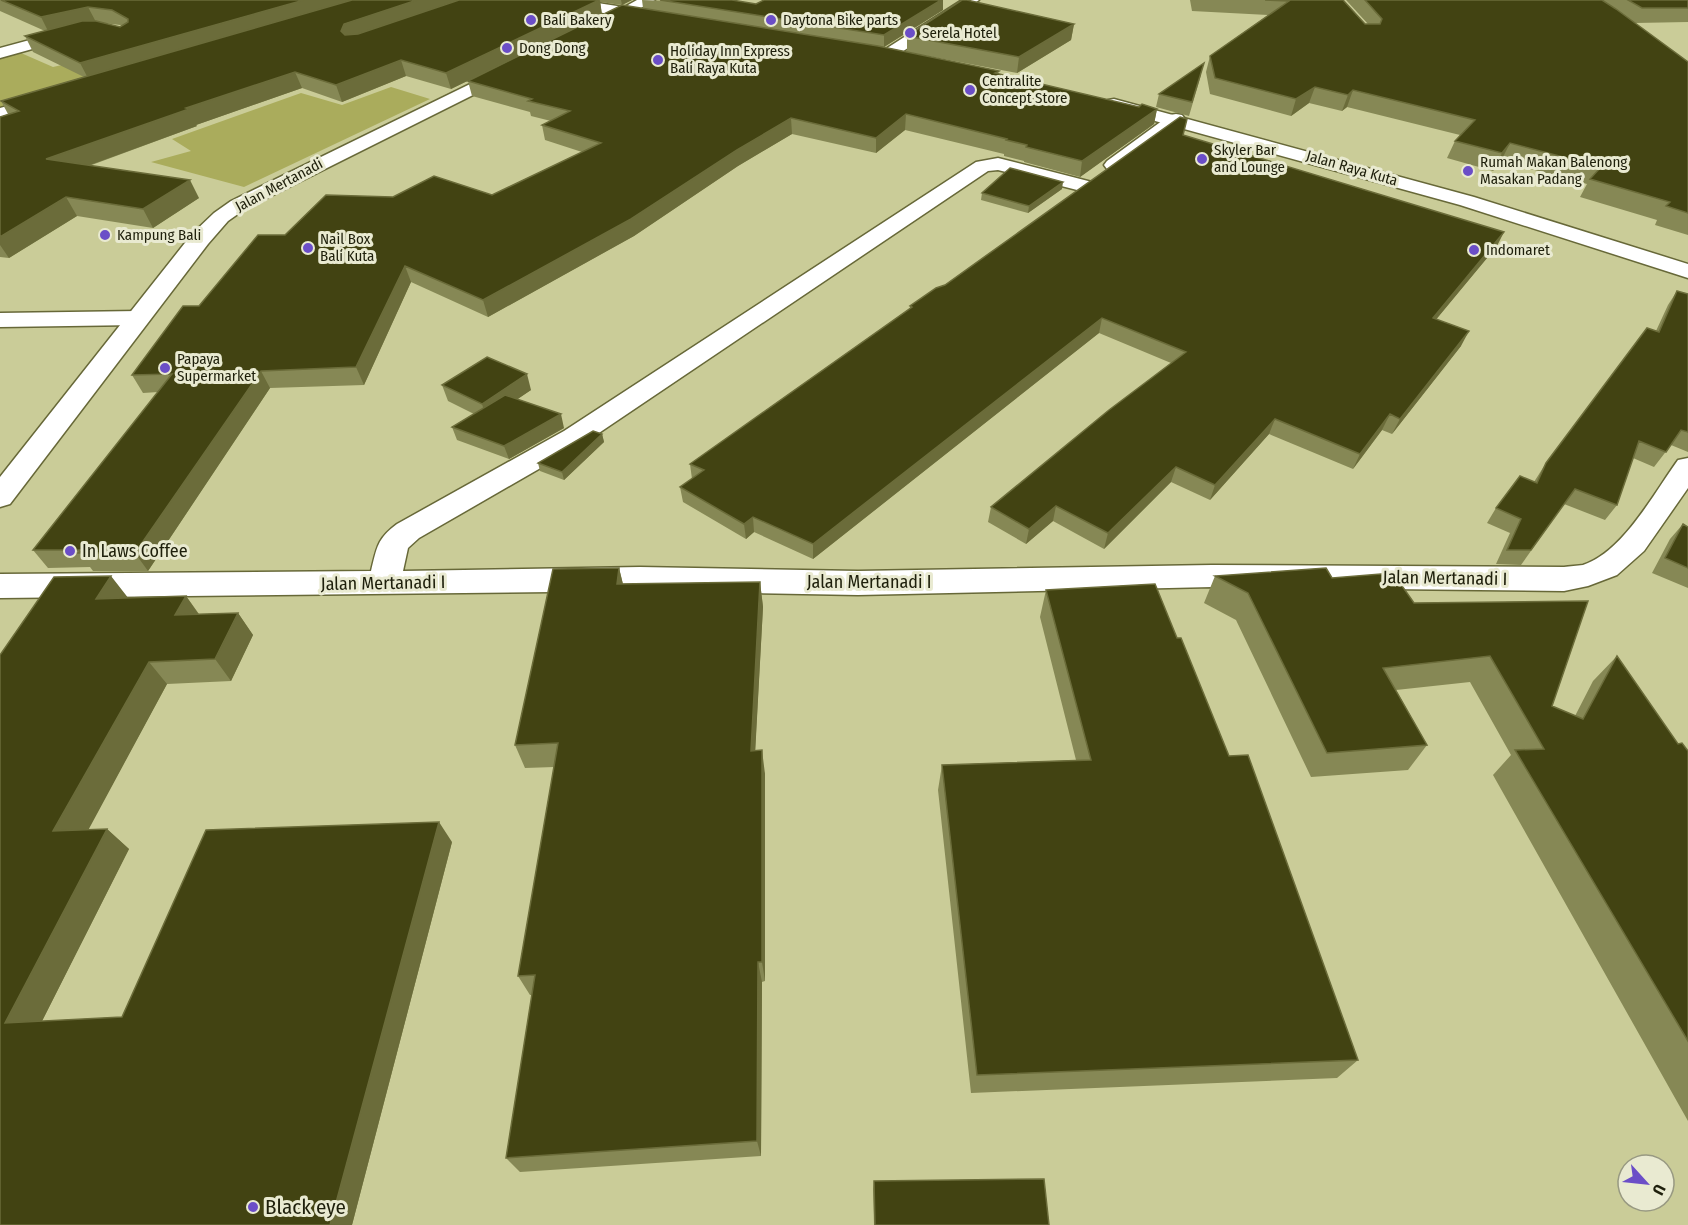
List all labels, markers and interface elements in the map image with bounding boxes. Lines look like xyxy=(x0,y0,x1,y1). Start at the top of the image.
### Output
place label: Bali Bakery xyxy=(543,11,612,29)
place label: Daytona Bike parts xyxy=(783,11,898,29)
marker: Bali Bakery xyxy=(524,13,538,27)
marker: Daytona Bike parts xyxy=(764,13,778,27)
place label: Serela Hotel xyxy=(922,24,997,42)
marker: Serela Hotel xyxy=(903,26,917,40)
place label: Dong Dong xyxy=(519,39,586,57)
marker: Dong Dong xyxy=(500,41,514,55)
place label: Holiday Inn Express Bali Raya Kuta xyxy=(670,42,790,77)
marker: Holiday Inn Express Bali Raya Kuta xyxy=(651,53,665,67)
place label: Centralite Concept Store xyxy=(982,72,1067,107)
marker: Centralite Concept Store xyxy=(963,83,977,97)
place label: Skyler Bar and Lounge xyxy=(1214,141,1285,176)
street label: Jalan Raya Kuta xyxy=(1304,146,1400,190)
marker: Skyler Bar and Lounge xyxy=(1195,152,1209,166)
place label: Rumah Makan Balenong Masakan Padang xyxy=(1480,153,1627,188)
street label: Jalan Mertanadi xyxy=(232,154,326,216)
marker: Rumah Makan Balenong Masakan Padang xyxy=(1461,164,1475,178)
place label: Kampung Bali xyxy=(117,226,201,244)
marker: Kampung Bali xyxy=(98,228,112,242)
place label: Nail Box Bali Kuta xyxy=(320,230,374,265)
marker: Nail Box Bali Kuta xyxy=(301,241,315,255)
place label: Indomaret xyxy=(1486,241,1550,259)
marker: Indomaret xyxy=(1467,243,1481,257)
place label: Papaya Supermarket xyxy=(177,350,256,385)
marker: Papaya Supermarket xyxy=(158,361,172,375)
place label: In Laws Coffee xyxy=(82,540,188,562)
marker: In Laws Coffee xyxy=(63,544,77,558)
street label: Jalan Mertanadi I xyxy=(1382,566,1508,590)
street label: Jalan Mertanadi I xyxy=(320,571,446,595)
street label: Jalan Mertanadi I xyxy=(807,571,931,593)
north arrow xyxy=(1616,1153,1676,1213)
text: U xyxy=(1648,1181,1670,1198)
place label: Black eye xyxy=(265,1194,346,1220)
marker: Black eye xyxy=(246,1200,260,1214)

